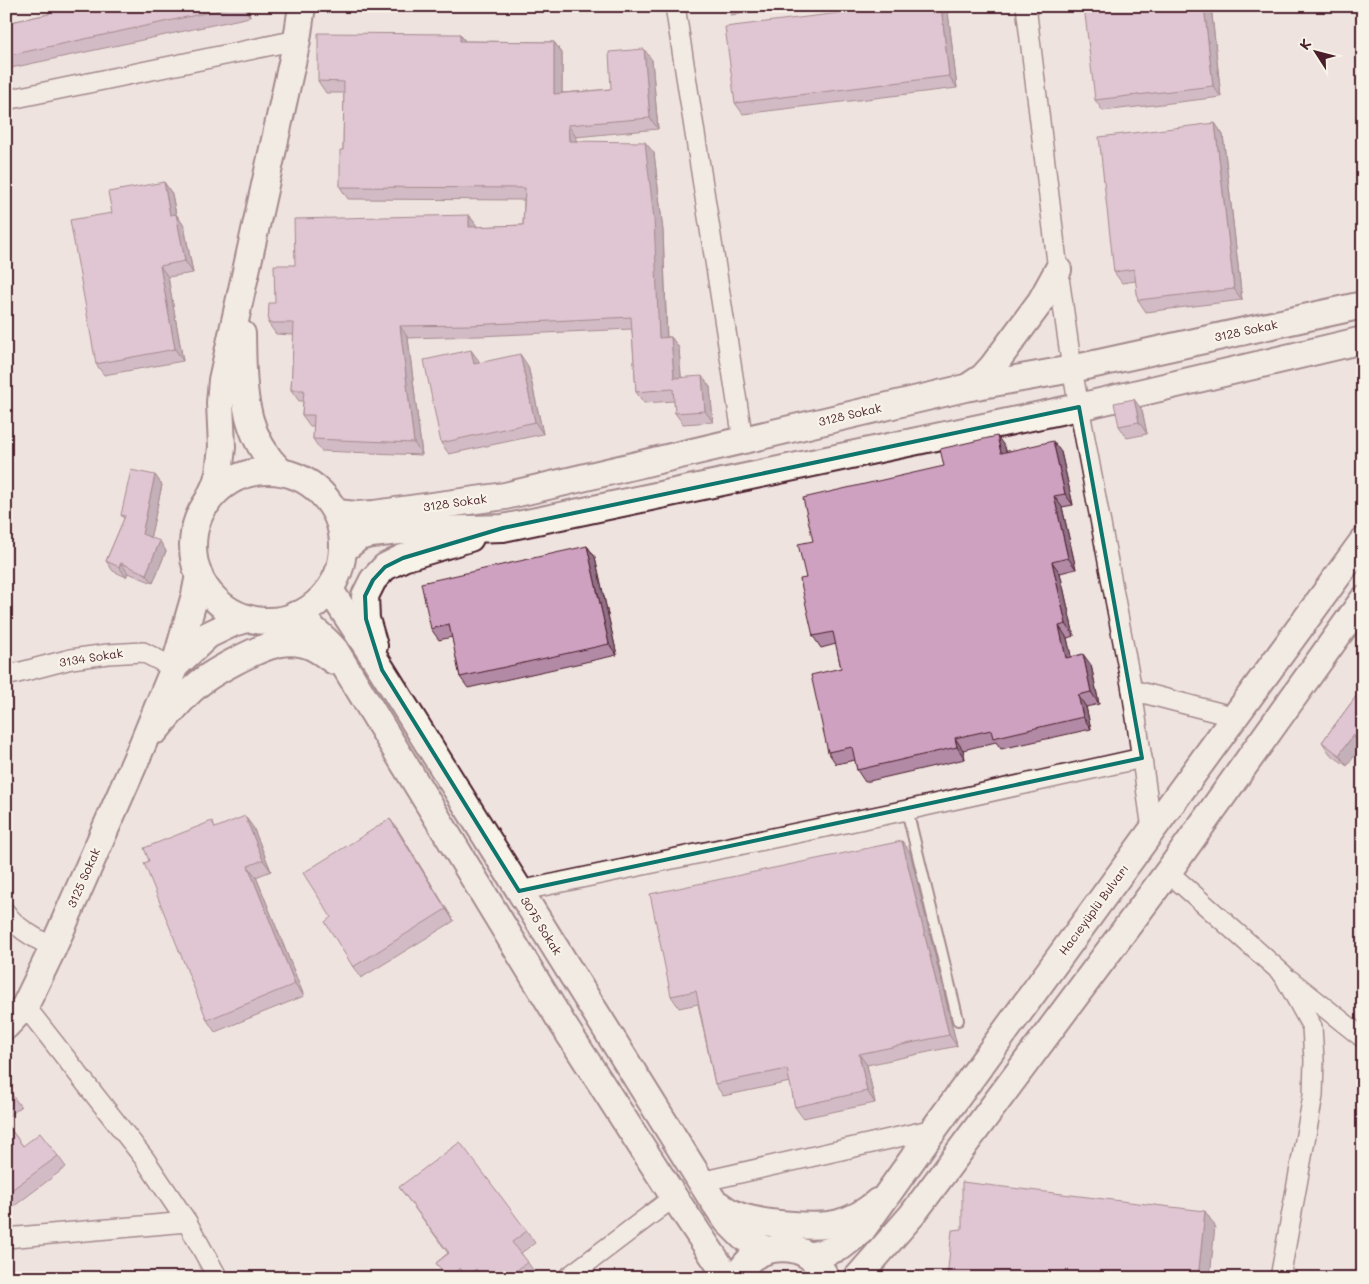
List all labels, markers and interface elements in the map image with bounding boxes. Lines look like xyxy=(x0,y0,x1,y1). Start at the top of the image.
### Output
north arrow xyxy=(1292,28,1342,78)
text: K xyxy=(1295,35,1315,53)
street label: 3128 Sokak xyxy=(1213,316,1279,345)
street label: 3128 Sokak xyxy=(817,399,883,429)
street label: 3128 Sokak xyxy=(422,490,488,514)
street label: 3134 Sokak xyxy=(58,644,124,670)
street label: 3125 Sokak xyxy=(63,845,103,910)
street label: Hacıeyüplü Bulvarı xyxy=(1055,861,1132,958)
street label: 3075 Sokak xyxy=(518,893,566,958)

